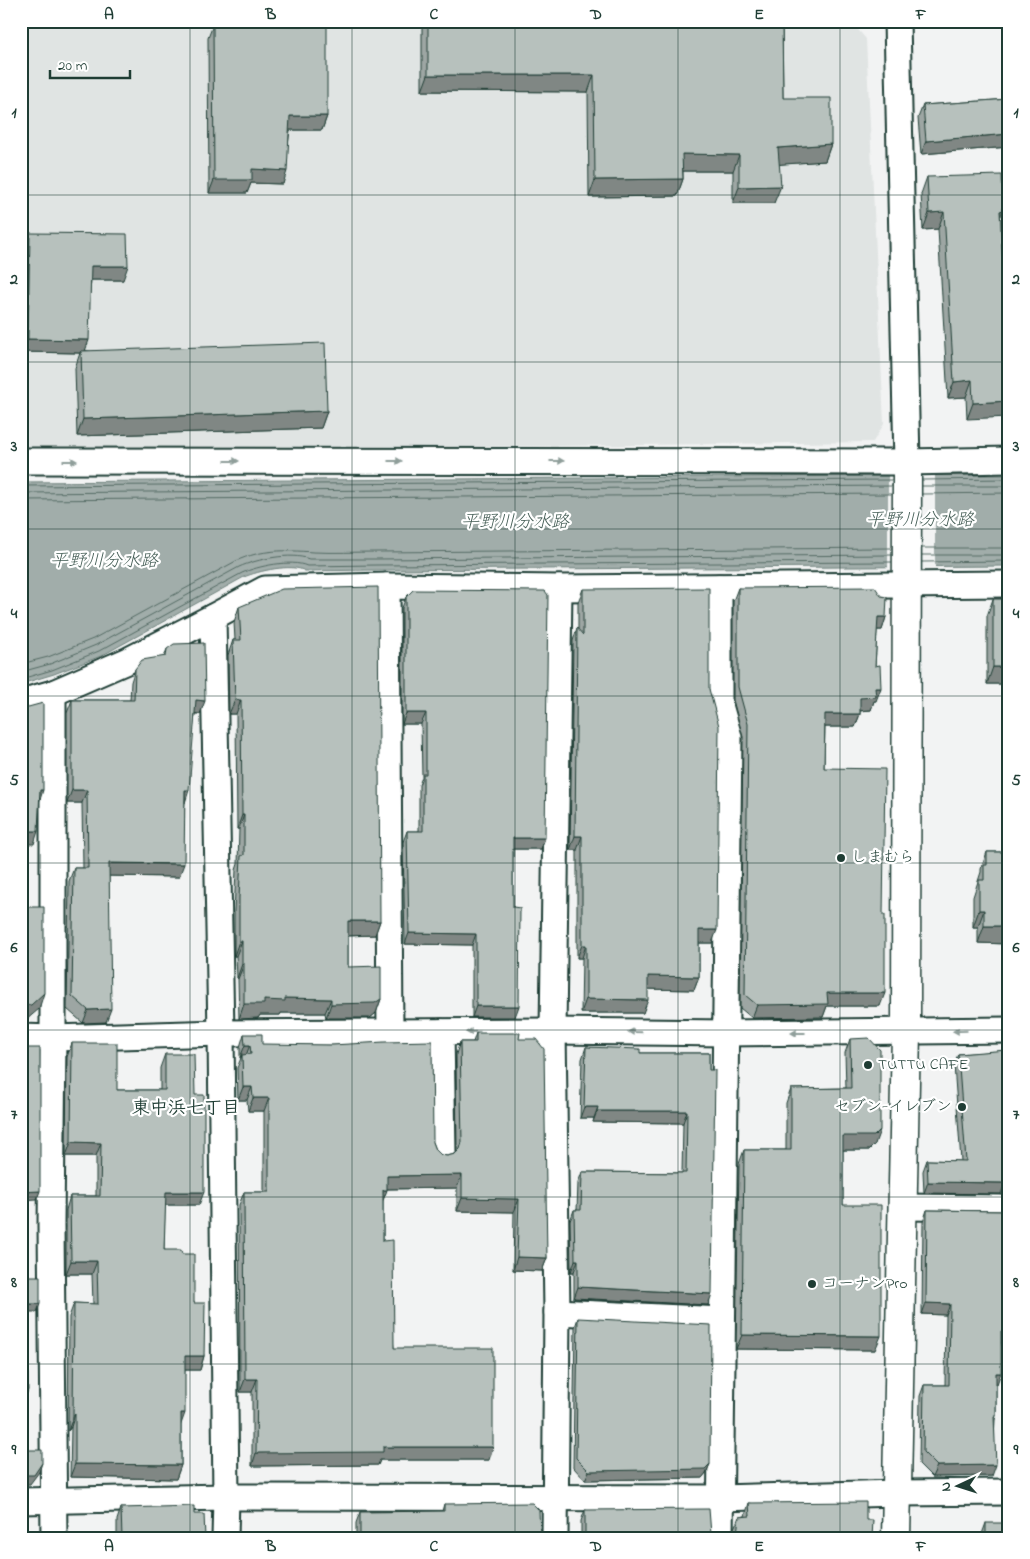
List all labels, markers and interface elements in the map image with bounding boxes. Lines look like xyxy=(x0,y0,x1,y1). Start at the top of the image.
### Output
text: A xyxy=(104,3,114,27)
text: B xyxy=(265,3,277,27)
text: C xyxy=(430,3,439,27)
text: D xyxy=(589,3,602,27)
text: E xyxy=(754,3,764,27)
text: F xyxy=(915,3,927,27)
scale bar xyxy=(50,48,130,80)
text: 20 m xyxy=(58,55,88,77)
text: 1 xyxy=(11,101,17,125)
text: 1 xyxy=(1013,101,1019,125)
text: 2 xyxy=(9,268,18,292)
text: 2 xyxy=(1011,268,1020,292)
text: 3 xyxy=(10,435,18,459)
text: 3 xyxy=(1012,435,1020,459)
one-way arrow xyxy=(62,457,78,465)
one-way arrow xyxy=(225,457,241,465)
one-way arrow xyxy=(387,457,403,465)
one-way arrow xyxy=(550,457,566,465)
water label: 平野川分水路 xyxy=(866,508,975,534)
water label: 平野川分水路 xyxy=(461,510,570,536)
water label: 平野川分水路 xyxy=(50,549,159,575)
text: 4 xyxy=(10,602,18,626)
text: 4 xyxy=(1012,602,1020,626)
text: 5 xyxy=(9,769,19,793)
text: 5 xyxy=(1011,769,1021,793)
place label: しまむら xyxy=(851,846,915,870)
marker: しまむら xyxy=(835,852,847,864)
text: 6 xyxy=(9,936,18,960)
text: 6 xyxy=(1011,936,1020,960)
one-way arrow xyxy=(952,1027,968,1035)
one-way arrow xyxy=(464,1028,480,1036)
one-way arrow xyxy=(627,1028,643,1036)
one-way arrow xyxy=(789,1029,805,1037)
place label: TUTTU CAFE xyxy=(878,1053,968,1077)
marker: TUTTU CAFE xyxy=(862,1059,874,1071)
place label: セブン-イレブン xyxy=(834,1095,952,1119)
district label: 東中浜七丁目 xyxy=(132,1096,240,1122)
marker: セブン-イレブン xyxy=(956,1101,968,1113)
text: 7 xyxy=(11,1103,18,1127)
text: 7 xyxy=(1013,1103,1020,1127)
text: 8 xyxy=(10,1271,17,1295)
text: 8 xyxy=(1012,1271,1019,1295)
place label: コーナンPro xyxy=(822,1272,908,1296)
marker: コーナンPro xyxy=(806,1278,818,1290)
text: 9 xyxy=(11,1438,17,1462)
text: 9 xyxy=(1013,1438,1019,1462)
north arrow xyxy=(932,1462,982,1512)
text: N xyxy=(936,1481,957,1492)
text: A xyxy=(104,1535,114,1559)
text: B xyxy=(265,1535,277,1559)
text: C xyxy=(430,1535,439,1559)
text: D xyxy=(589,1535,602,1559)
text: E xyxy=(754,1535,764,1559)
text: F xyxy=(915,1535,927,1559)

